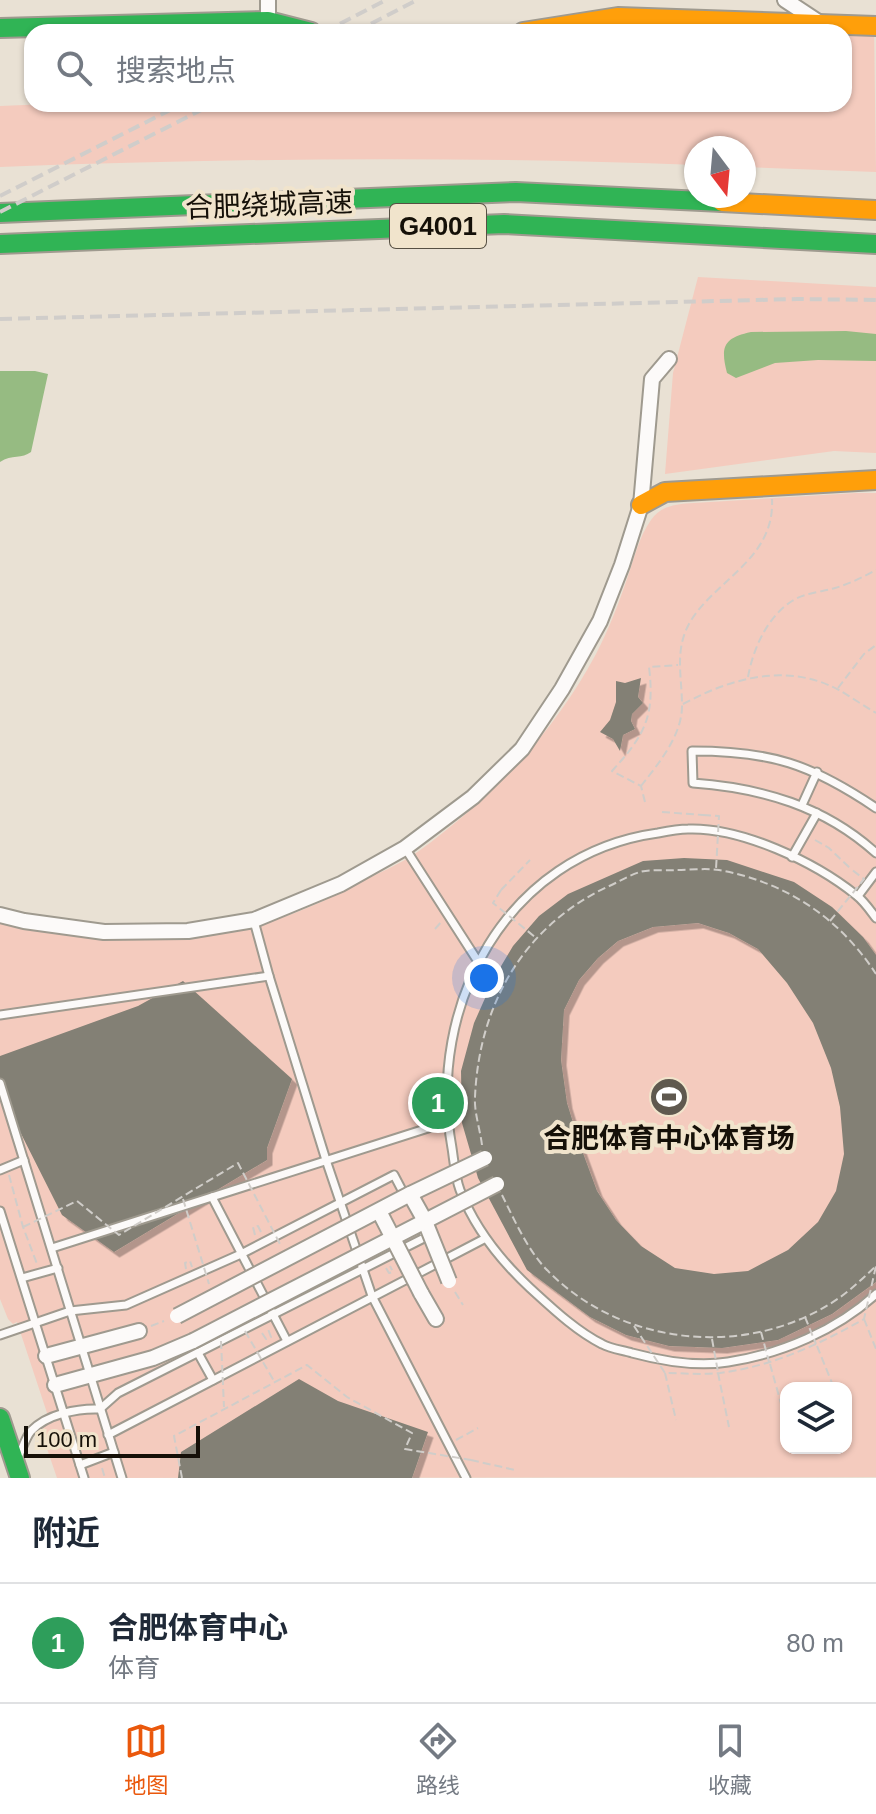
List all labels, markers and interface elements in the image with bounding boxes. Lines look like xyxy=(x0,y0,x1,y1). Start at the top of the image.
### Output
search box xyxy=(24,24,852,112)
icon: search xyxy=(52,46,96,90)
text: 搜索地点 xyxy=(116,54,236,87)
north arrow xyxy=(684,136,756,208)
street label: 合肥绕城高速 xyxy=(185,187,353,223)
road number: G4001 xyxy=(390,204,486,248)
your location xyxy=(464,958,504,998)
pin: 1 xyxy=(412,1073,464,1133)
sports icon: 合肥体育中心体育场 xyxy=(648,1076,690,1118)
place label: 合肥体育中心体育场 xyxy=(543,1123,795,1154)
map controls xyxy=(780,1382,852,1454)
button: layers xyxy=(780,1382,852,1454)
scale bar xyxy=(24,1422,200,1458)
text: 100 m xyxy=(36,1427,97,1452)
text: 附近 xyxy=(32,1514,100,1552)
text: 合肥体育中心 xyxy=(108,1611,288,1644)
text: 1 xyxy=(51,1628,65,1658)
text: 80 m xyxy=(786,1628,844,1658)
text: 体育 xyxy=(108,1653,160,1683)
tab: 地图 xyxy=(124,1719,168,1799)
tab: 路线 xyxy=(416,1719,460,1799)
tab: 收藏 xyxy=(708,1719,752,1799)

